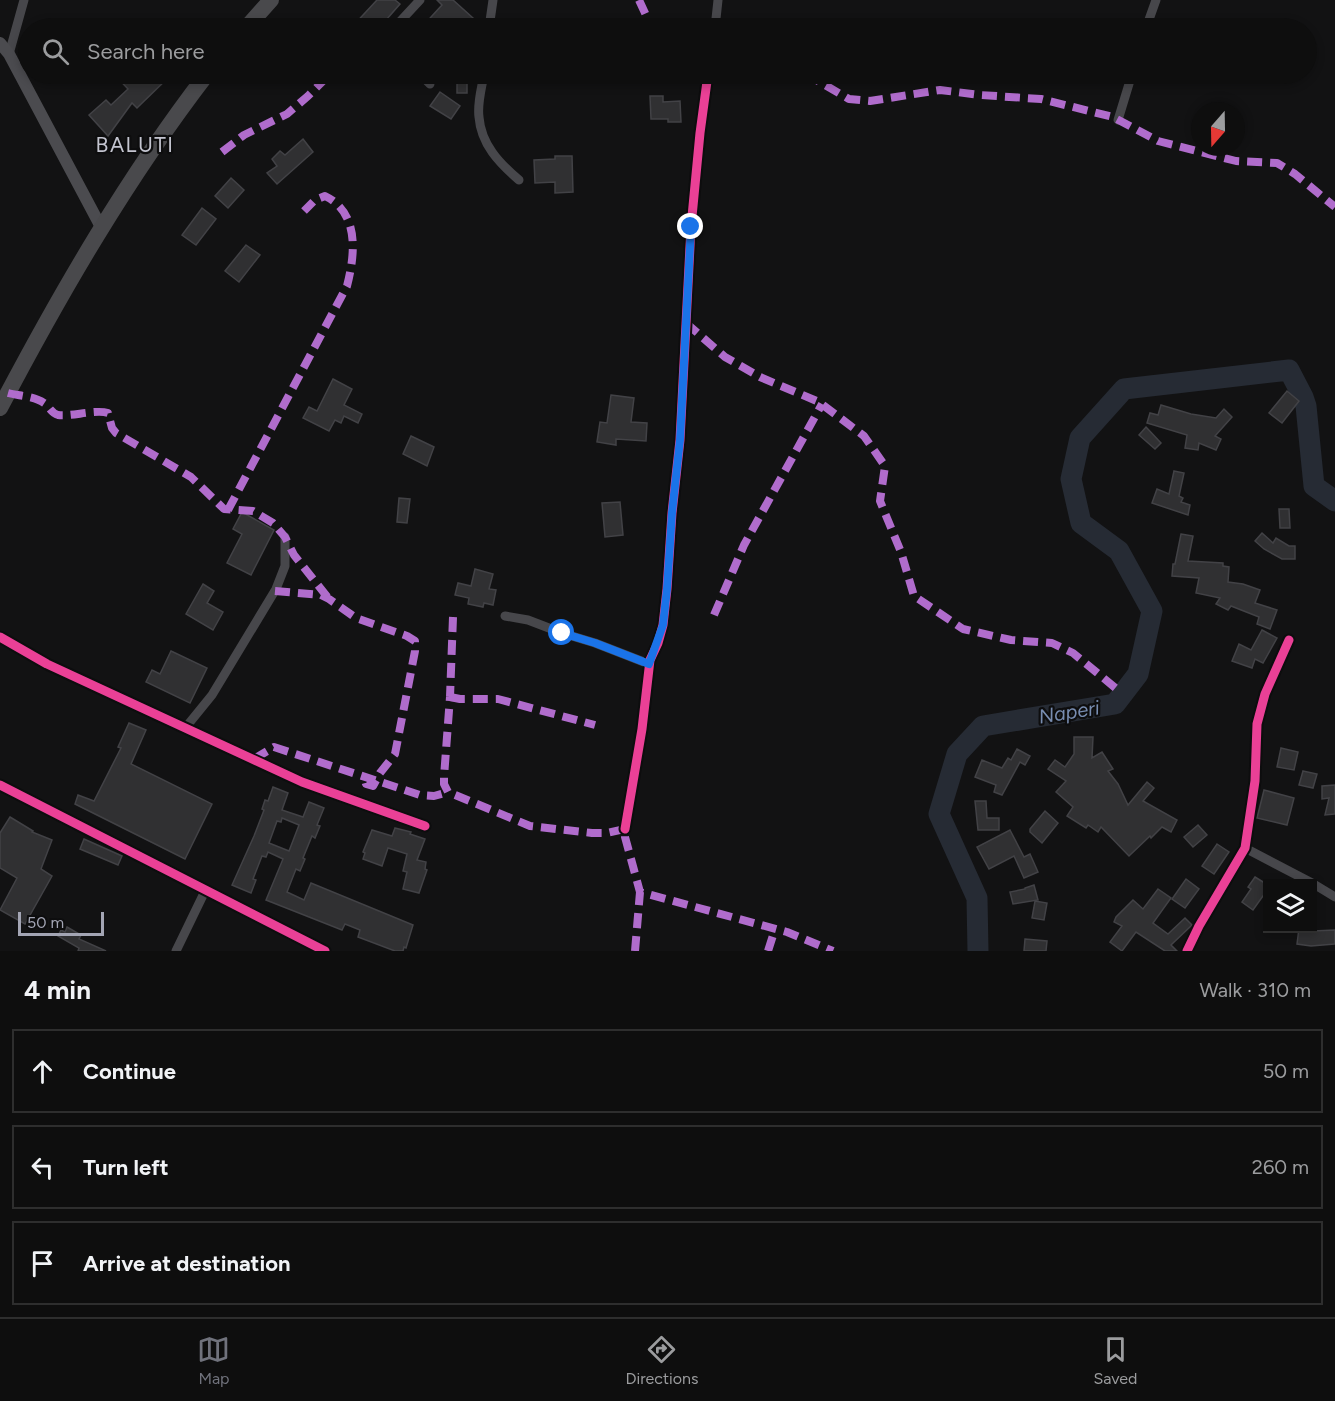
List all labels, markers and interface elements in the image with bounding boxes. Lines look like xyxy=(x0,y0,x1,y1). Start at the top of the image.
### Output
search box xyxy=(18,18,1317,84)
icon: search xyxy=(39,35,72,68)
text: Search here xyxy=(87,38,205,65)
north arrow xyxy=(1191,102,1245,156)
district label: BALUTI xyxy=(96,132,174,157)
route end xyxy=(677,213,703,239)
route start xyxy=(548,619,574,645)
water label: Naperi xyxy=(1037,695,1102,729)
map controls xyxy=(1263,879,1317,933)
button: layers xyxy=(1263,879,1317,933)
scale bar xyxy=(18,909,104,936)
text: 50 m xyxy=(27,913,64,932)
text: 4 min xyxy=(24,974,91,1006)
text: Walk · 310 m xyxy=(1199,978,1311,1002)
icon: ahead xyxy=(26,1055,59,1088)
text: Continue xyxy=(83,1058,176,1085)
text: 50 m xyxy=(1263,1059,1309,1083)
icon: left xyxy=(26,1151,59,1184)
text: Turn left xyxy=(83,1154,169,1181)
text: 260 m xyxy=(1252,1155,1309,1179)
icon: arrive xyxy=(26,1247,59,1280)
text: Arrive at destination xyxy=(83,1250,291,1277)
tab: Map xyxy=(197,1333,230,1388)
tab: Directions xyxy=(625,1333,698,1388)
tab: Saved xyxy=(1093,1333,1138,1388)

